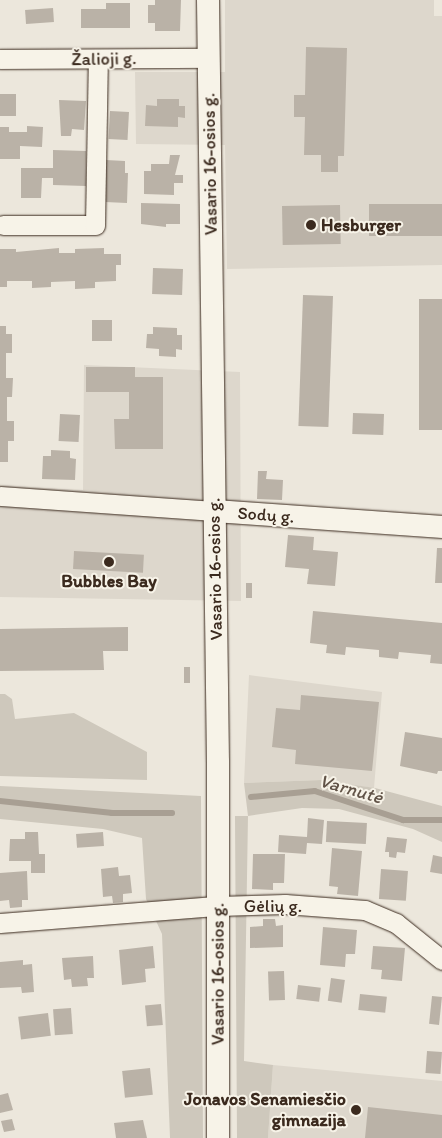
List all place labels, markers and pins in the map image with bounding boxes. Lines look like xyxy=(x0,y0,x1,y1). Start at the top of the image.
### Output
place label: Hesburger xyxy=(321,214,401,236)
marker: Hesburger xyxy=(305,219,317,231)
marker: Bubbles Bay xyxy=(103,556,115,568)
place label: Bubbles Bay xyxy=(61,570,157,592)
place label: Jonavos Senamiesčio gimnazija xyxy=(184,1089,346,1132)
marker: Jonavos Senamiesčio gimnazija xyxy=(350,1104,362,1116)

